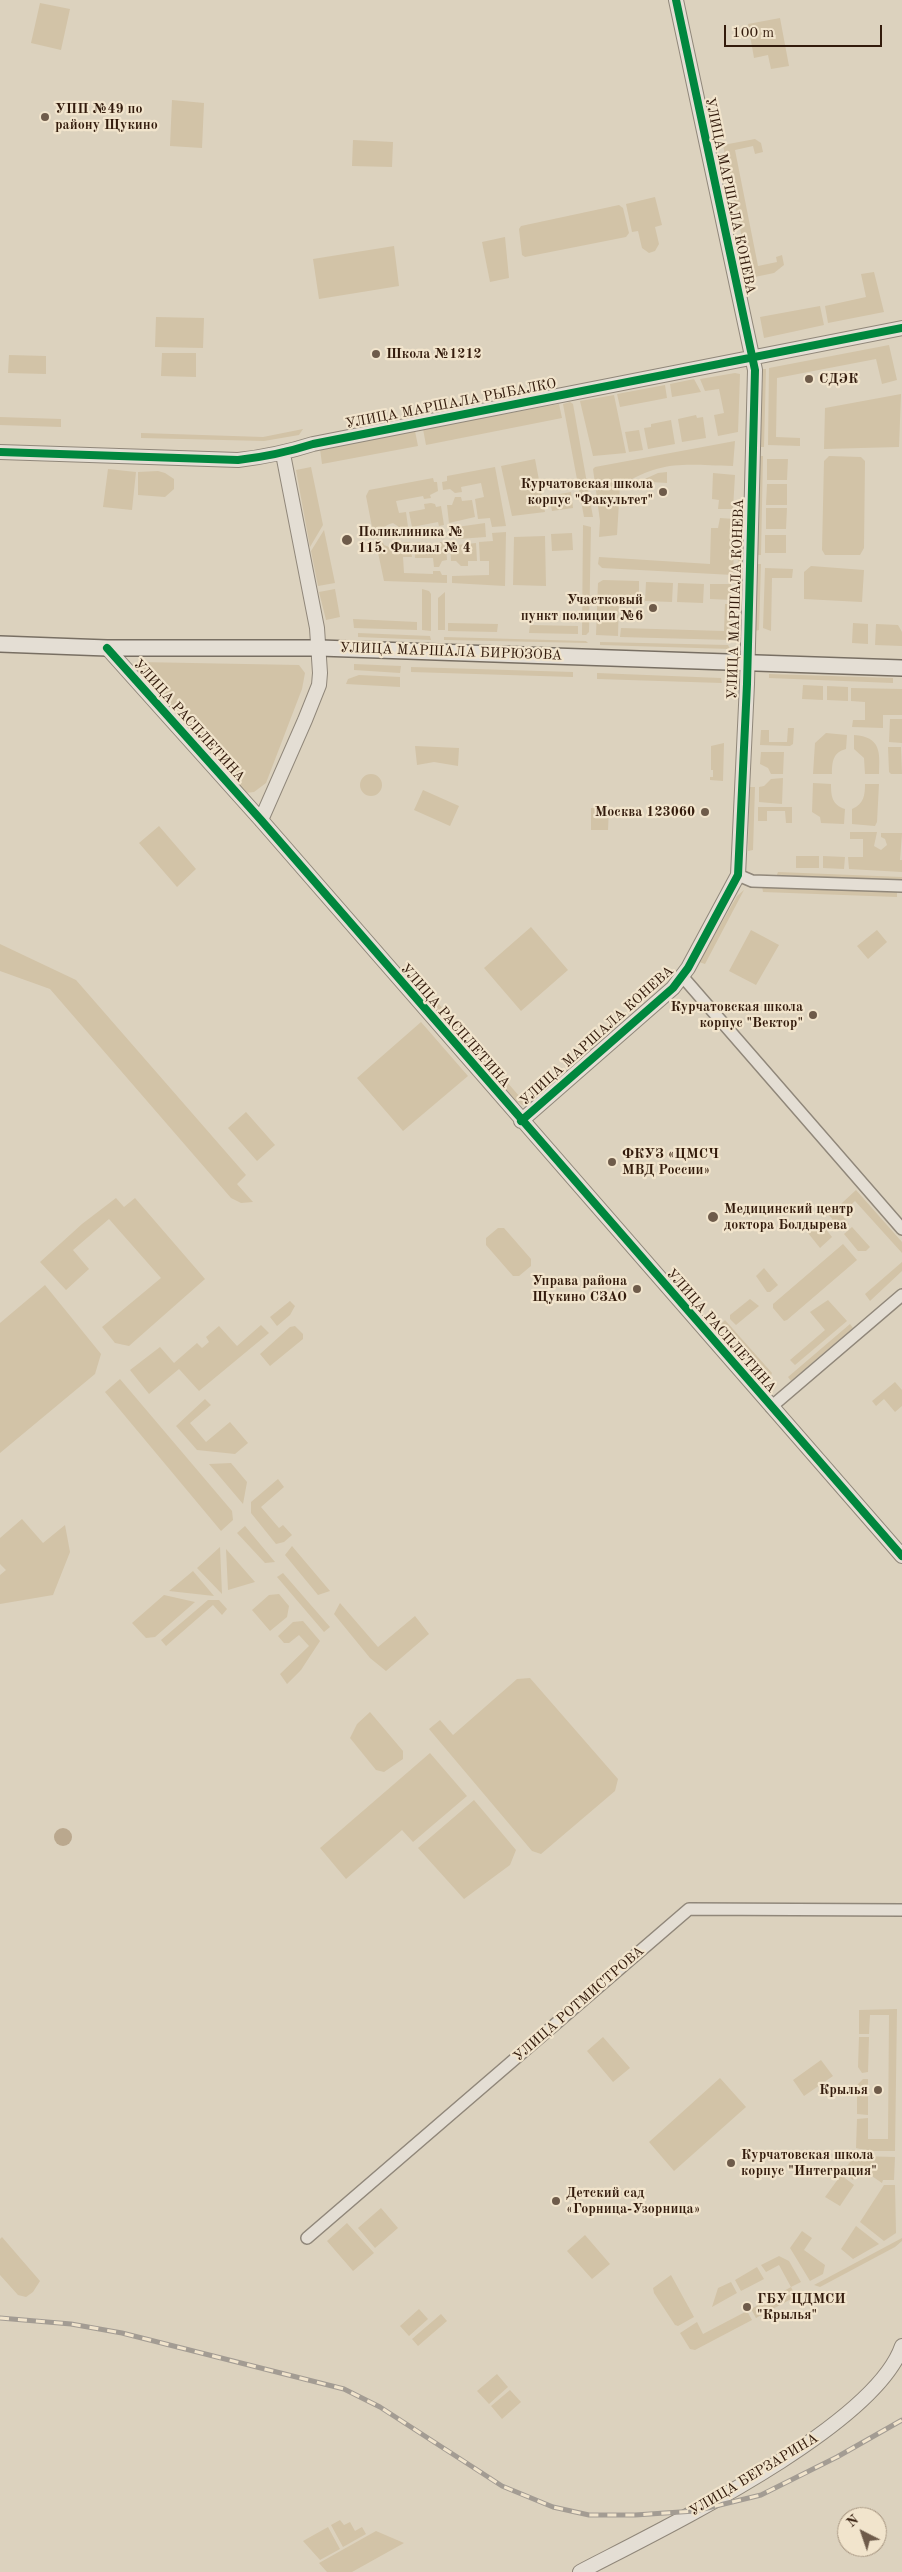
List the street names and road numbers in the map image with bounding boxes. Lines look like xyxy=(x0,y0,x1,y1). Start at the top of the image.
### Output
street label: УЛИЦА МАРШАЛА КОНЕВА xyxy=(701,96,759,296)
street label: УЛИЦА МАРШАЛА РЫБАЛКО xyxy=(344,375,558,433)
street label: УЛИЦА МАРШАЛА КОНЕВА xyxy=(724,498,748,700)
street label: УЛИЦА МАРШАЛА БИРЮЗОВА xyxy=(339,640,563,664)
street label: УЛИЦА РАСПЛЕТИНА xyxy=(130,656,248,786)
street label: УЛИЦА РАСПЛЕТИНА xyxy=(396,960,514,1092)
street label: УЛИЦА МАРШАЛА КОНЕВА xyxy=(517,963,677,1109)
street label: УЛИЦА РАСПЛЕТИНА xyxy=(662,1265,780,1397)
street label: УЛИЦА РОТМИСТРОВА xyxy=(510,1943,648,2065)
street label: УЛИЦА БЕРЗАРИНА xyxy=(687,2430,821,2520)

